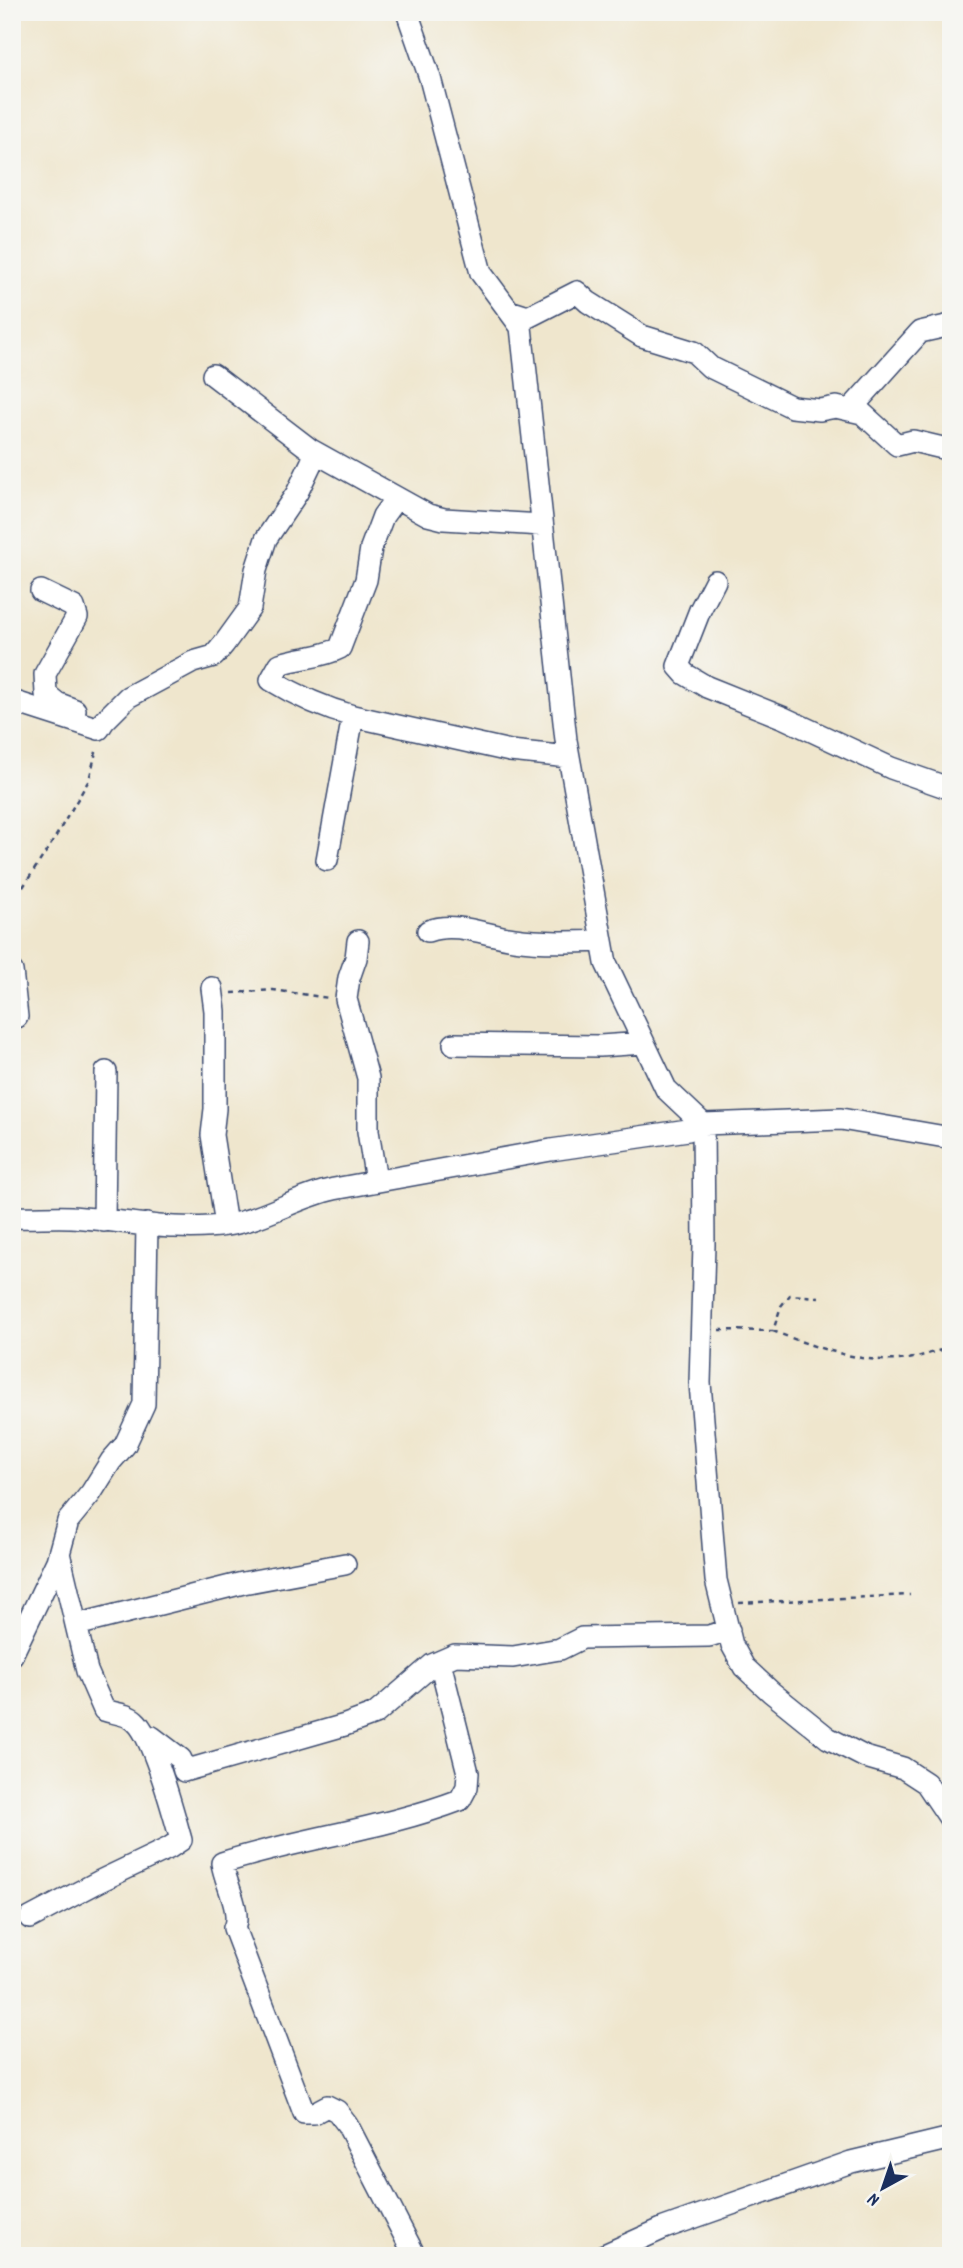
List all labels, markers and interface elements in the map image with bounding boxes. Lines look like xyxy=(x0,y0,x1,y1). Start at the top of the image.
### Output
north arrow xyxy=(848,2152,918,2222)
text: N xyxy=(862,2185,887,2212)

